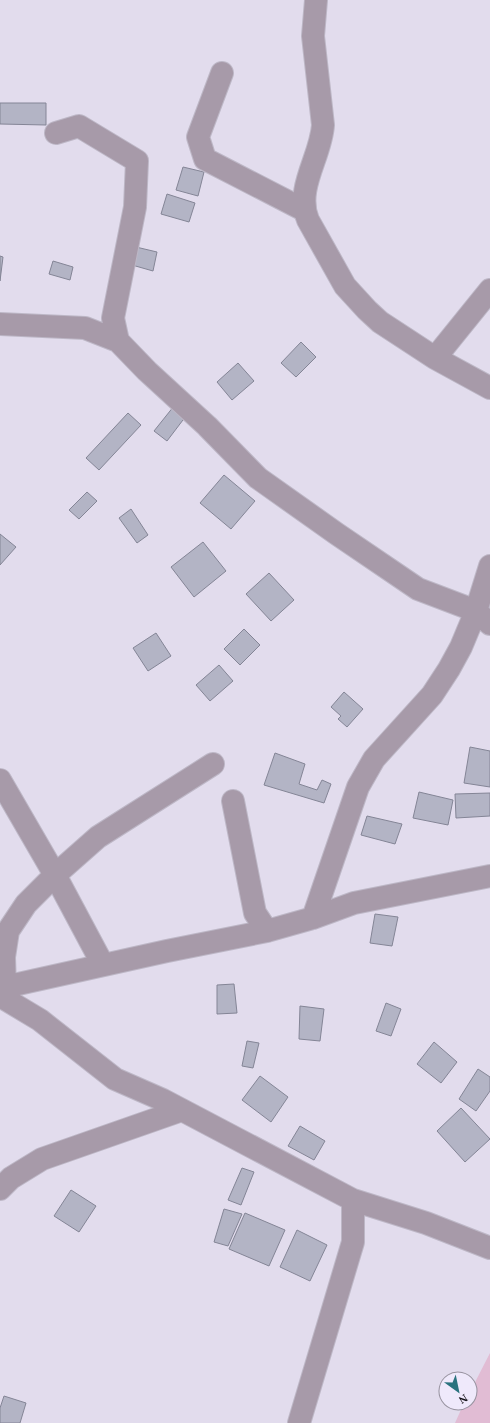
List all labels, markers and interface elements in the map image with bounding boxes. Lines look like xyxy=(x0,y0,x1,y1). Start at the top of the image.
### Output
north arrow xyxy=(438,1371,478,1411)
text: N xyxy=(457,1392,470,1407)

